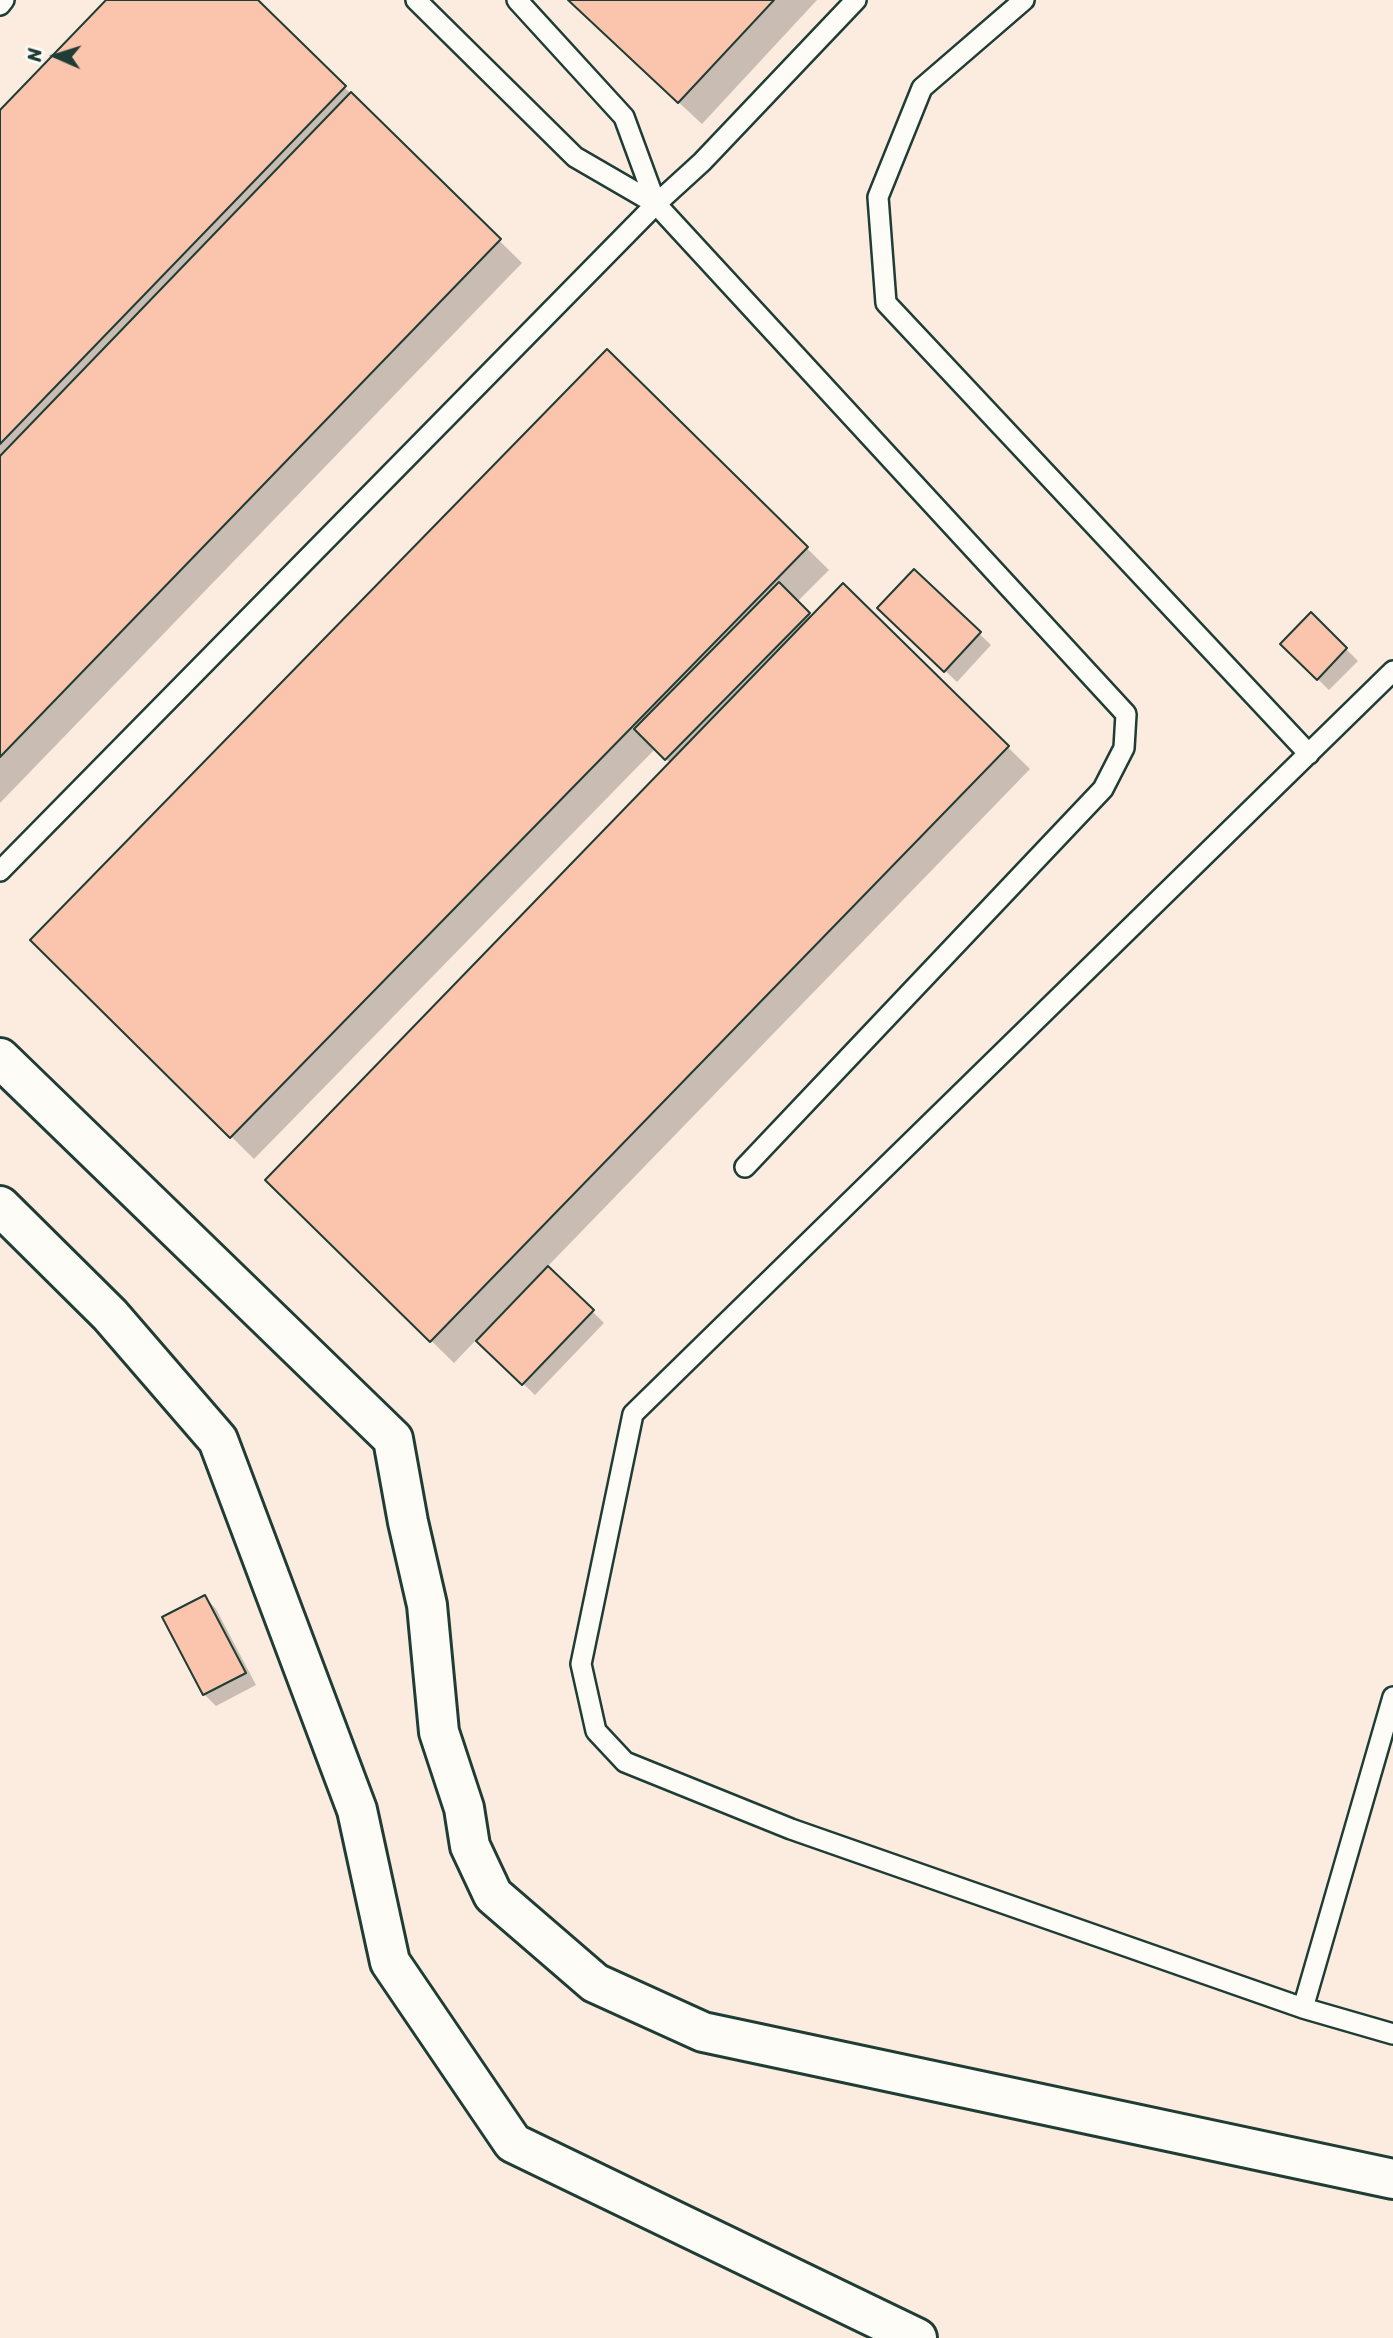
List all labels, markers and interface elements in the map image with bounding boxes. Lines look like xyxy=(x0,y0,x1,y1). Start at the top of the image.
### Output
north arrow xyxy=(21,21,91,91)
text: N xyxy=(18,47,51,62)

